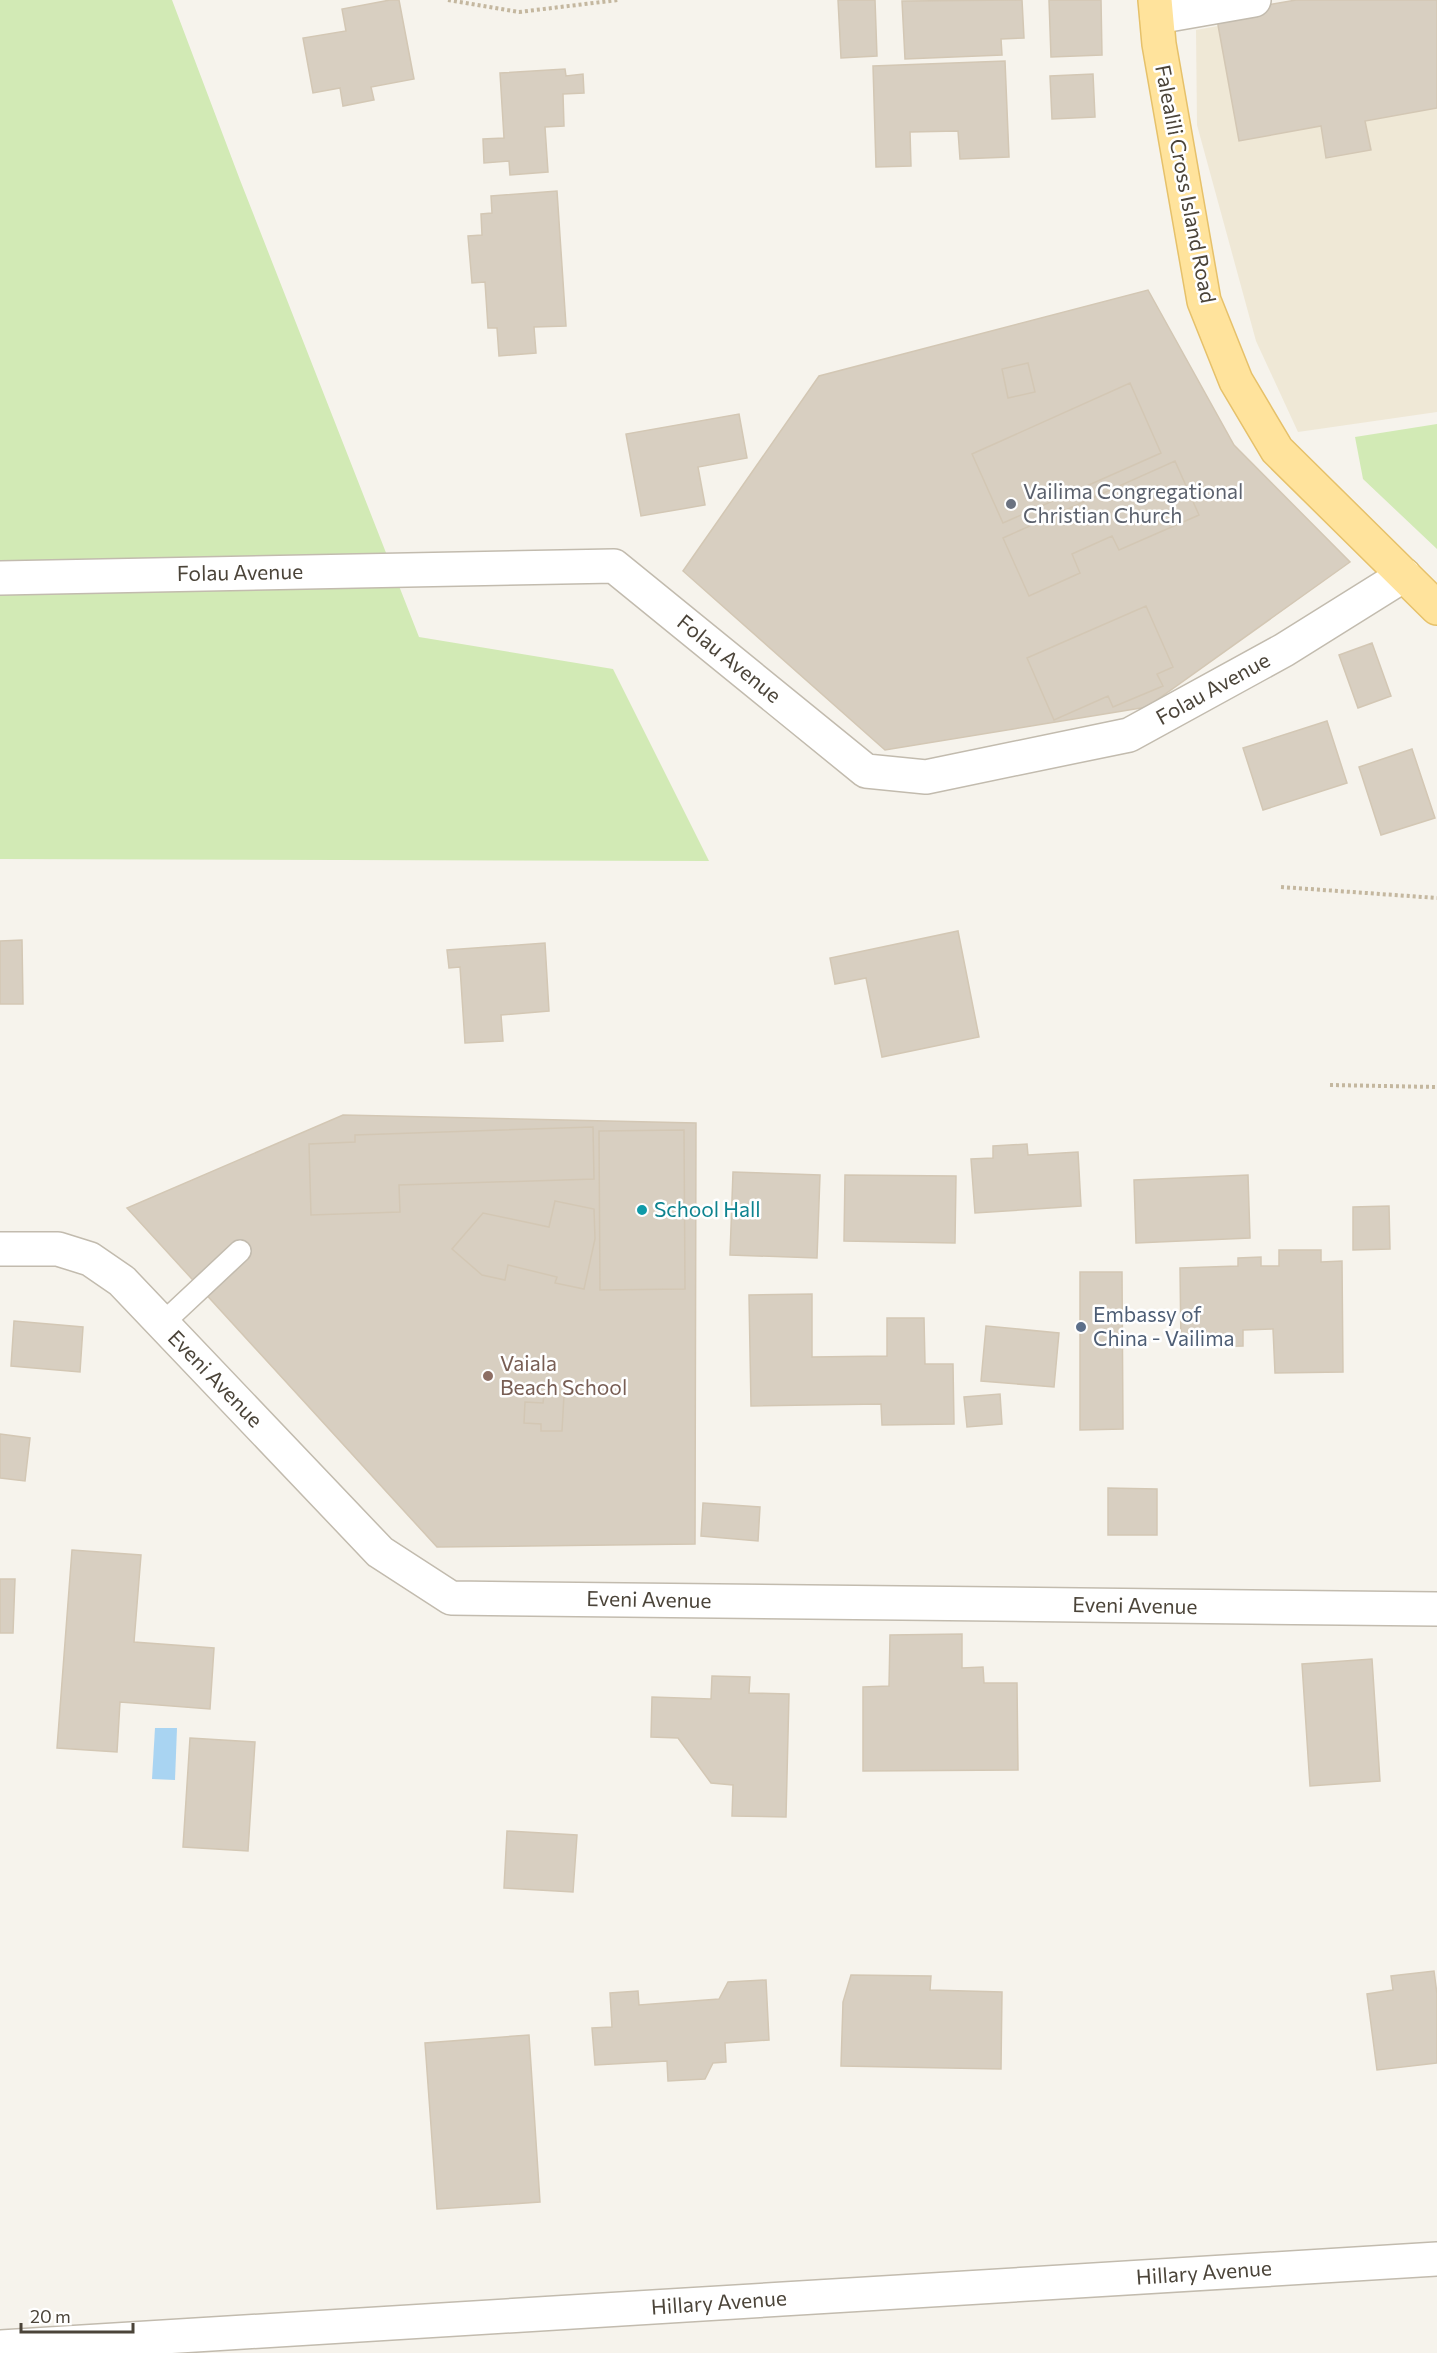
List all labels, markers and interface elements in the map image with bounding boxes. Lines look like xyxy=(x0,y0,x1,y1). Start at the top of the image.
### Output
street label: Falealili Cross Island Road xyxy=(1151,62,1222,305)
place label: Vailima Congregational Christian Church xyxy=(1023,478,1243,527)
marker: Vailima Congregational Christian Church xyxy=(1004,497,1018,511)
street label: Folau Avenue xyxy=(177,558,303,585)
street label: Folau Avenue xyxy=(673,608,787,707)
street label: Folau Avenue xyxy=(1151,646,1274,729)
place label: School Hall xyxy=(654,1196,761,1221)
marker: School Hall xyxy=(635,1203,649,1217)
place label: Embassy of China - Vailima xyxy=(1093,1301,1234,1350)
marker: Embassy of China - Vailima xyxy=(1074,1320,1088,1334)
street label: Eveni Avenue xyxy=(164,1324,269,1432)
place label: Vaiala Beach School xyxy=(500,1350,627,1399)
marker: Vaiala Beach School xyxy=(481,1369,495,1383)
street label: Eveni Avenue xyxy=(586,1585,712,1612)
street label: Eveni Avenue xyxy=(1072,1591,1198,1618)
street label: Hillary Avenue xyxy=(1135,2254,1273,2289)
street label: Hillary Avenue xyxy=(650,2284,788,2319)
scale bar xyxy=(21,2296,134,2334)
text: 20 m xyxy=(30,2305,71,2327)

